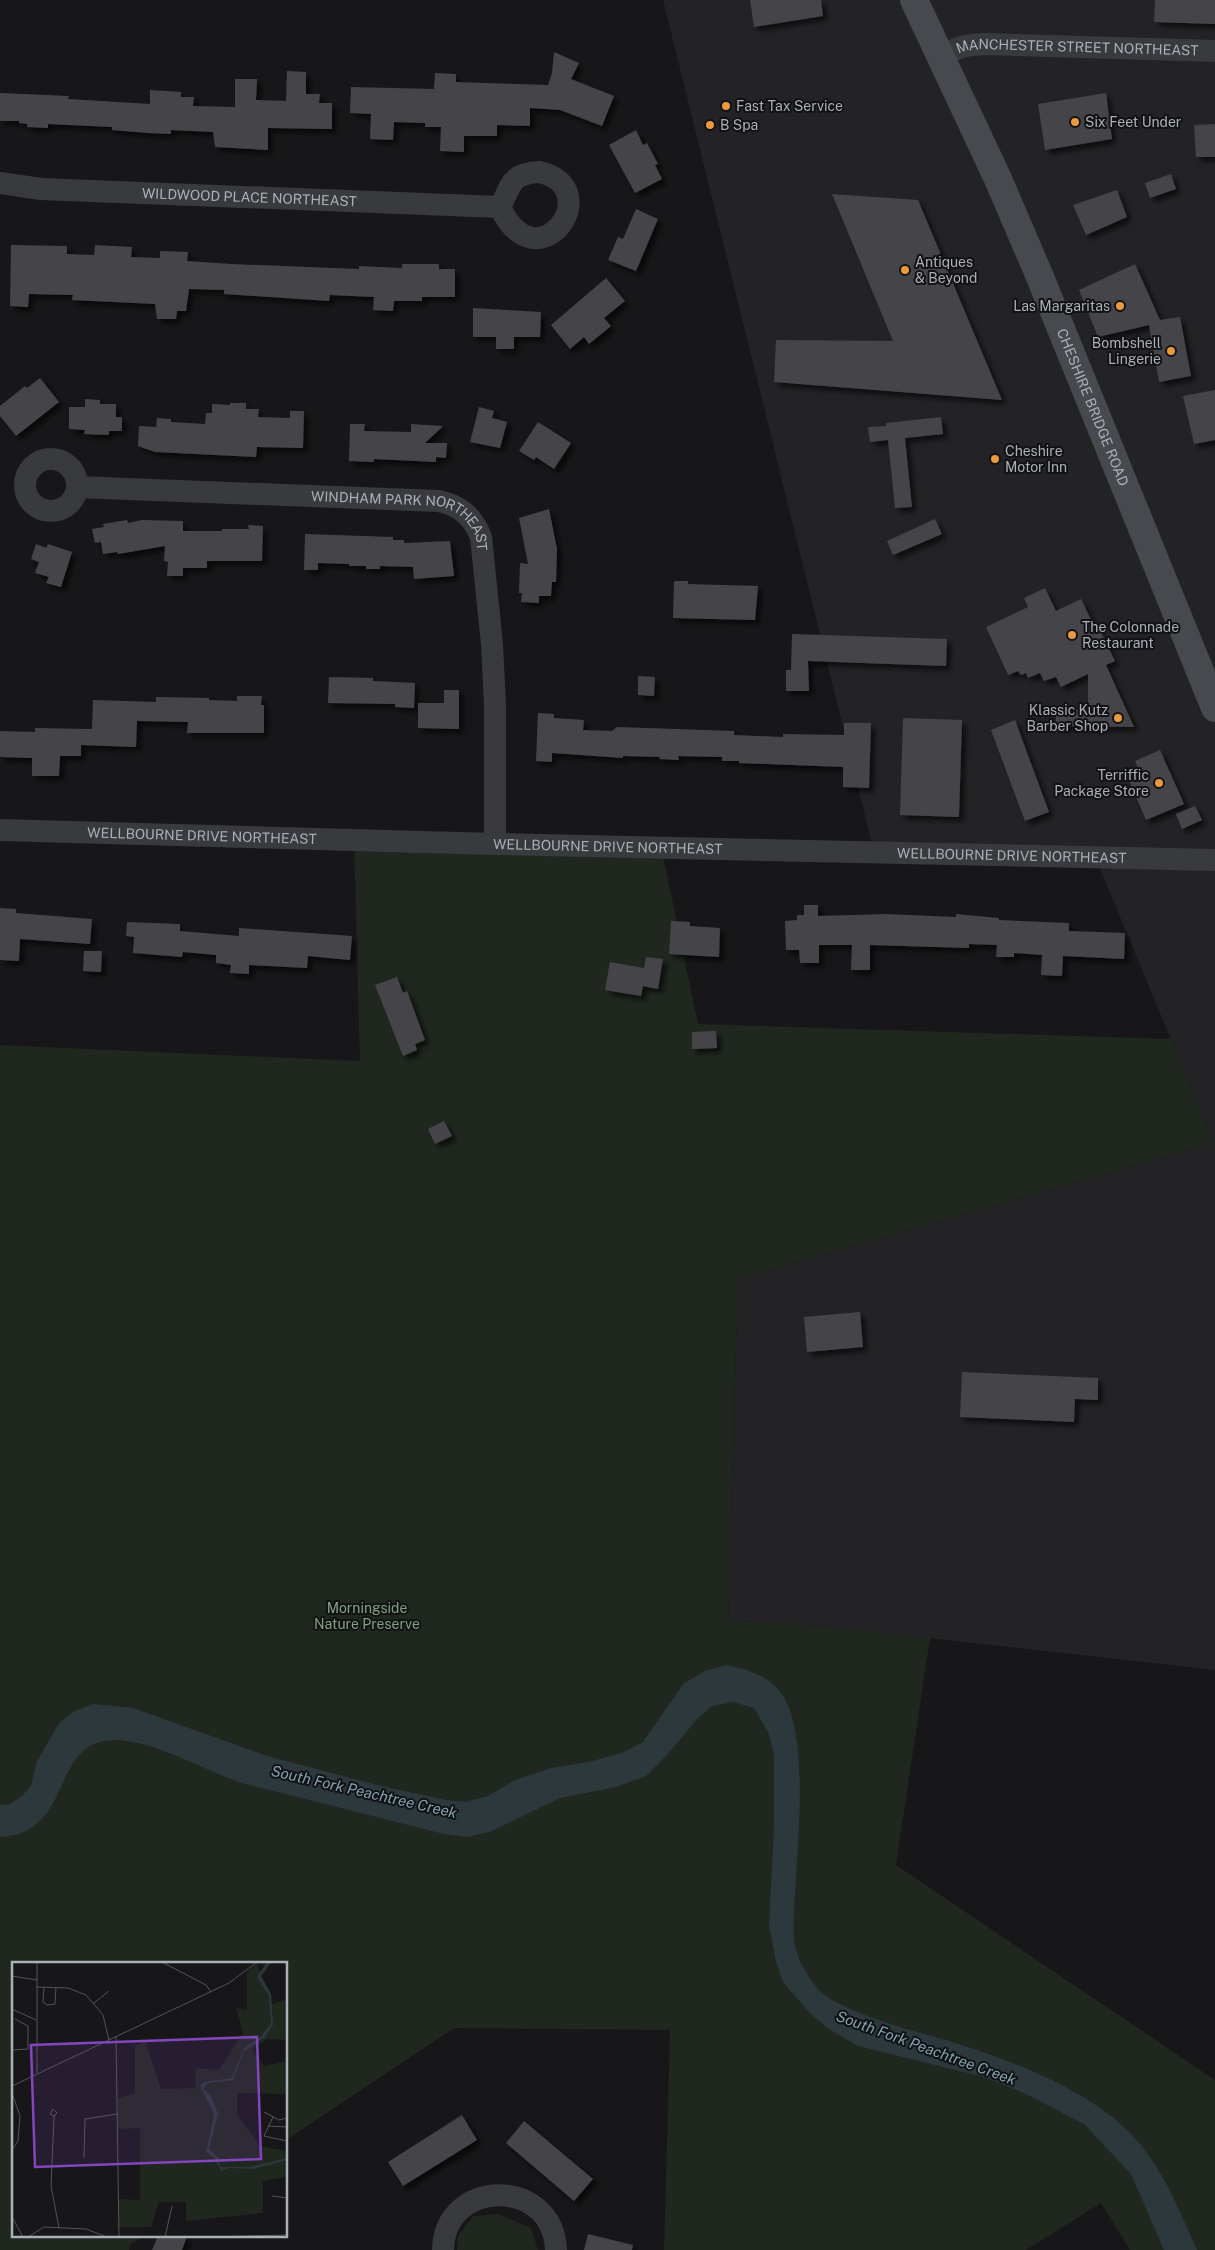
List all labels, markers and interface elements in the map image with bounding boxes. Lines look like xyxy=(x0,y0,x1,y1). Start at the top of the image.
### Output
street label: MANCHESTER STREET NORTHEAST xyxy=(954,36,1199,58)
place label: Fast Tax Service xyxy=(736,98,843,114)
marker: Fast Tax Service xyxy=(720,100,732,112)
place label: Six Feet Under xyxy=(1085,114,1181,130)
marker: Six Feet Under xyxy=(1069,116,1081,128)
place label: B Spa xyxy=(720,117,758,133)
marker: B Spa xyxy=(704,119,716,131)
street label: WILDWOOD PLACE NORTHEAST xyxy=(142,185,357,209)
place label: Antiques & Beyond xyxy=(915,254,977,286)
marker: Antiques & Beyond xyxy=(899,264,911,276)
place label: Las Margaritas xyxy=(1013,298,1110,314)
marker: Las Margaritas xyxy=(1114,300,1126,312)
street label: CHESHIRE BRIDGE ROAD xyxy=(1054,326,1132,488)
place label: Bombshell Lingerie xyxy=(1092,335,1161,367)
marker: Bombshell Lingerie xyxy=(1165,345,1177,357)
place label: Cheshire Motor Inn xyxy=(1005,443,1067,475)
marker: Cheshire Motor Inn xyxy=(989,453,1001,465)
street label: WINDHAM PARK NORTHEAST xyxy=(311,488,490,551)
place label: The Colonnade Restaurant xyxy=(1082,619,1179,651)
marker: The Colonnade Restaurant xyxy=(1066,629,1078,641)
place label: Klassic Kutz Barber Shop xyxy=(1027,702,1108,734)
marker: Klassic Kutz Barber Shop xyxy=(1112,712,1124,724)
place label: Terriffic Package Store xyxy=(1054,767,1149,799)
marker: Terriffic Package Store xyxy=(1153,777,1165,789)
street label: WELLBOURNE DRIVE NORTHEAST xyxy=(87,824,317,847)
street label: WELLBOURNE DRIVE NORTHEAST xyxy=(493,836,723,857)
street label: WELLBOURNE DRIVE NORTHEAST xyxy=(897,845,1127,866)
park label: Morningside Nature Preserve xyxy=(314,1600,420,1632)
water label: South Fork Peachtree Creek xyxy=(270,1762,460,1821)
inset map xyxy=(12,1962,288,2238)
water label: South Fork Peachtree Creek xyxy=(834,2007,1019,2088)

